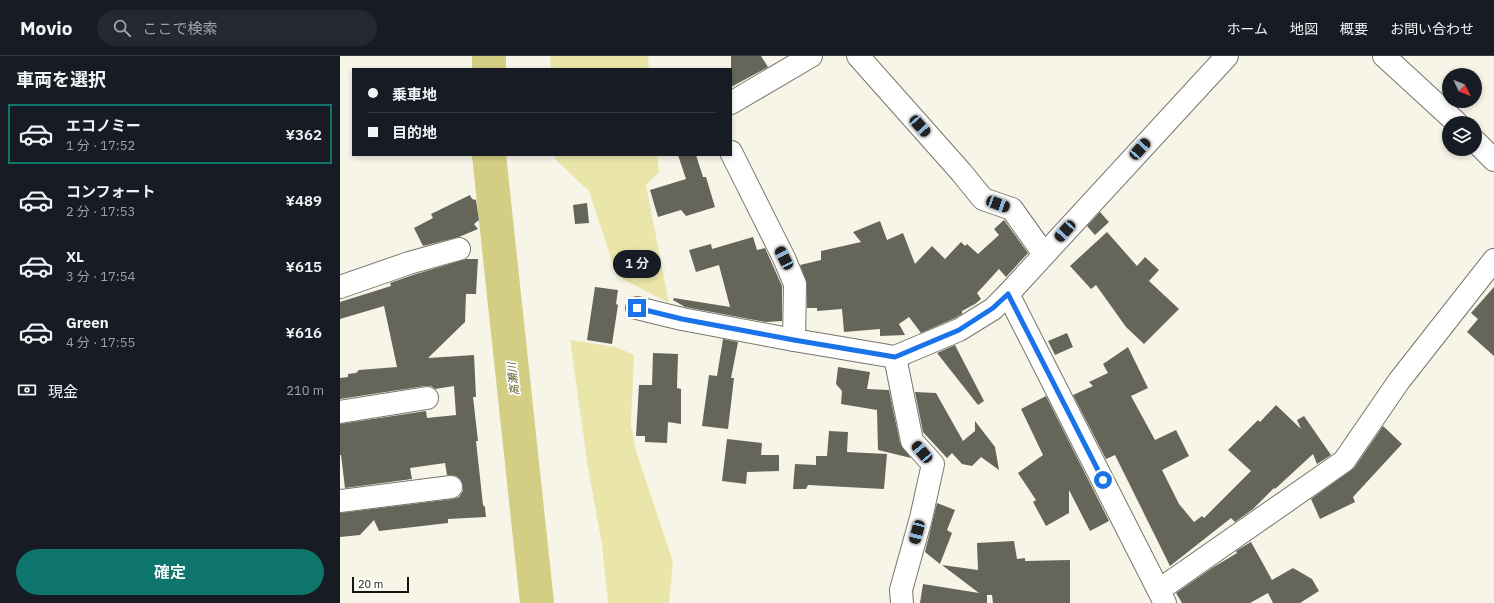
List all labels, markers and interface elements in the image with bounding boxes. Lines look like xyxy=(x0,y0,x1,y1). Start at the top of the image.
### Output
search box xyxy=(97,10,377,46)
text: Movio xyxy=(20,16,73,40)
icon: search xyxy=(111,17,133,39)
text: ここで検索 xyxy=(143,19,218,38)
text: ホーム xyxy=(1226,20,1268,38)
text: 地図 xyxy=(1290,20,1318,38)
text: 概要 xyxy=(1340,20,1368,38)
text: お問い合わせ xyxy=(1390,20,1474,38)
text: 車両を選択 xyxy=(16,68,106,91)
north arrow xyxy=(1442,68,1482,108)
map controls xyxy=(1442,68,1482,156)
text: 乗車地 xyxy=(392,85,437,104)
car xyxy=(908,113,932,139)
icon: car xyxy=(18,116,54,152)
text: エコノミー xyxy=(66,116,141,135)
button: layers xyxy=(1442,116,1482,156)
text: 目的地 xyxy=(392,123,437,142)
text: ¥362 xyxy=(285,125,322,144)
car xyxy=(1128,136,1152,162)
text: 1 分 · 17:52 xyxy=(66,137,135,154)
icon: car xyxy=(18,182,54,218)
text: コンフォート xyxy=(66,182,156,201)
text: ¥489 xyxy=(285,191,322,210)
car xyxy=(985,194,1011,214)
text: 2 分 · 17:53 xyxy=(66,203,135,220)
car xyxy=(1053,218,1077,244)
car xyxy=(773,245,795,271)
text: XL xyxy=(66,247,84,266)
icon: car xyxy=(18,248,54,284)
callout: 1 分 xyxy=(613,250,661,278)
text: 1 分 xyxy=(625,255,649,272)
text: ¥615 xyxy=(285,257,322,276)
text: 3 分 · 17:54 xyxy=(66,268,135,285)
route end xyxy=(628,299,646,317)
text: Green xyxy=(66,313,109,332)
icon: car xyxy=(18,314,54,350)
text: ¥616 xyxy=(285,323,322,342)
text: 4 分 · 17:55 xyxy=(66,334,135,351)
water label: 高瀬川 xyxy=(504,361,522,396)
icon: cash xyxy=(16,379,38,401)
text: 現金 xyxy=(48,382,78,401)
text: 210 m xyxy=(286,382,324,399)
car xyxy=(910,439,934,465)
route start xyxy=(1094,471,1112,489)
car xyxy=(908,519,926,545)
button: 確定 xyxy=(16,549,324,595)
scale bar xyxy=(352,575,409,594)
text: 20 m xyxy=(358,577,383,591)

